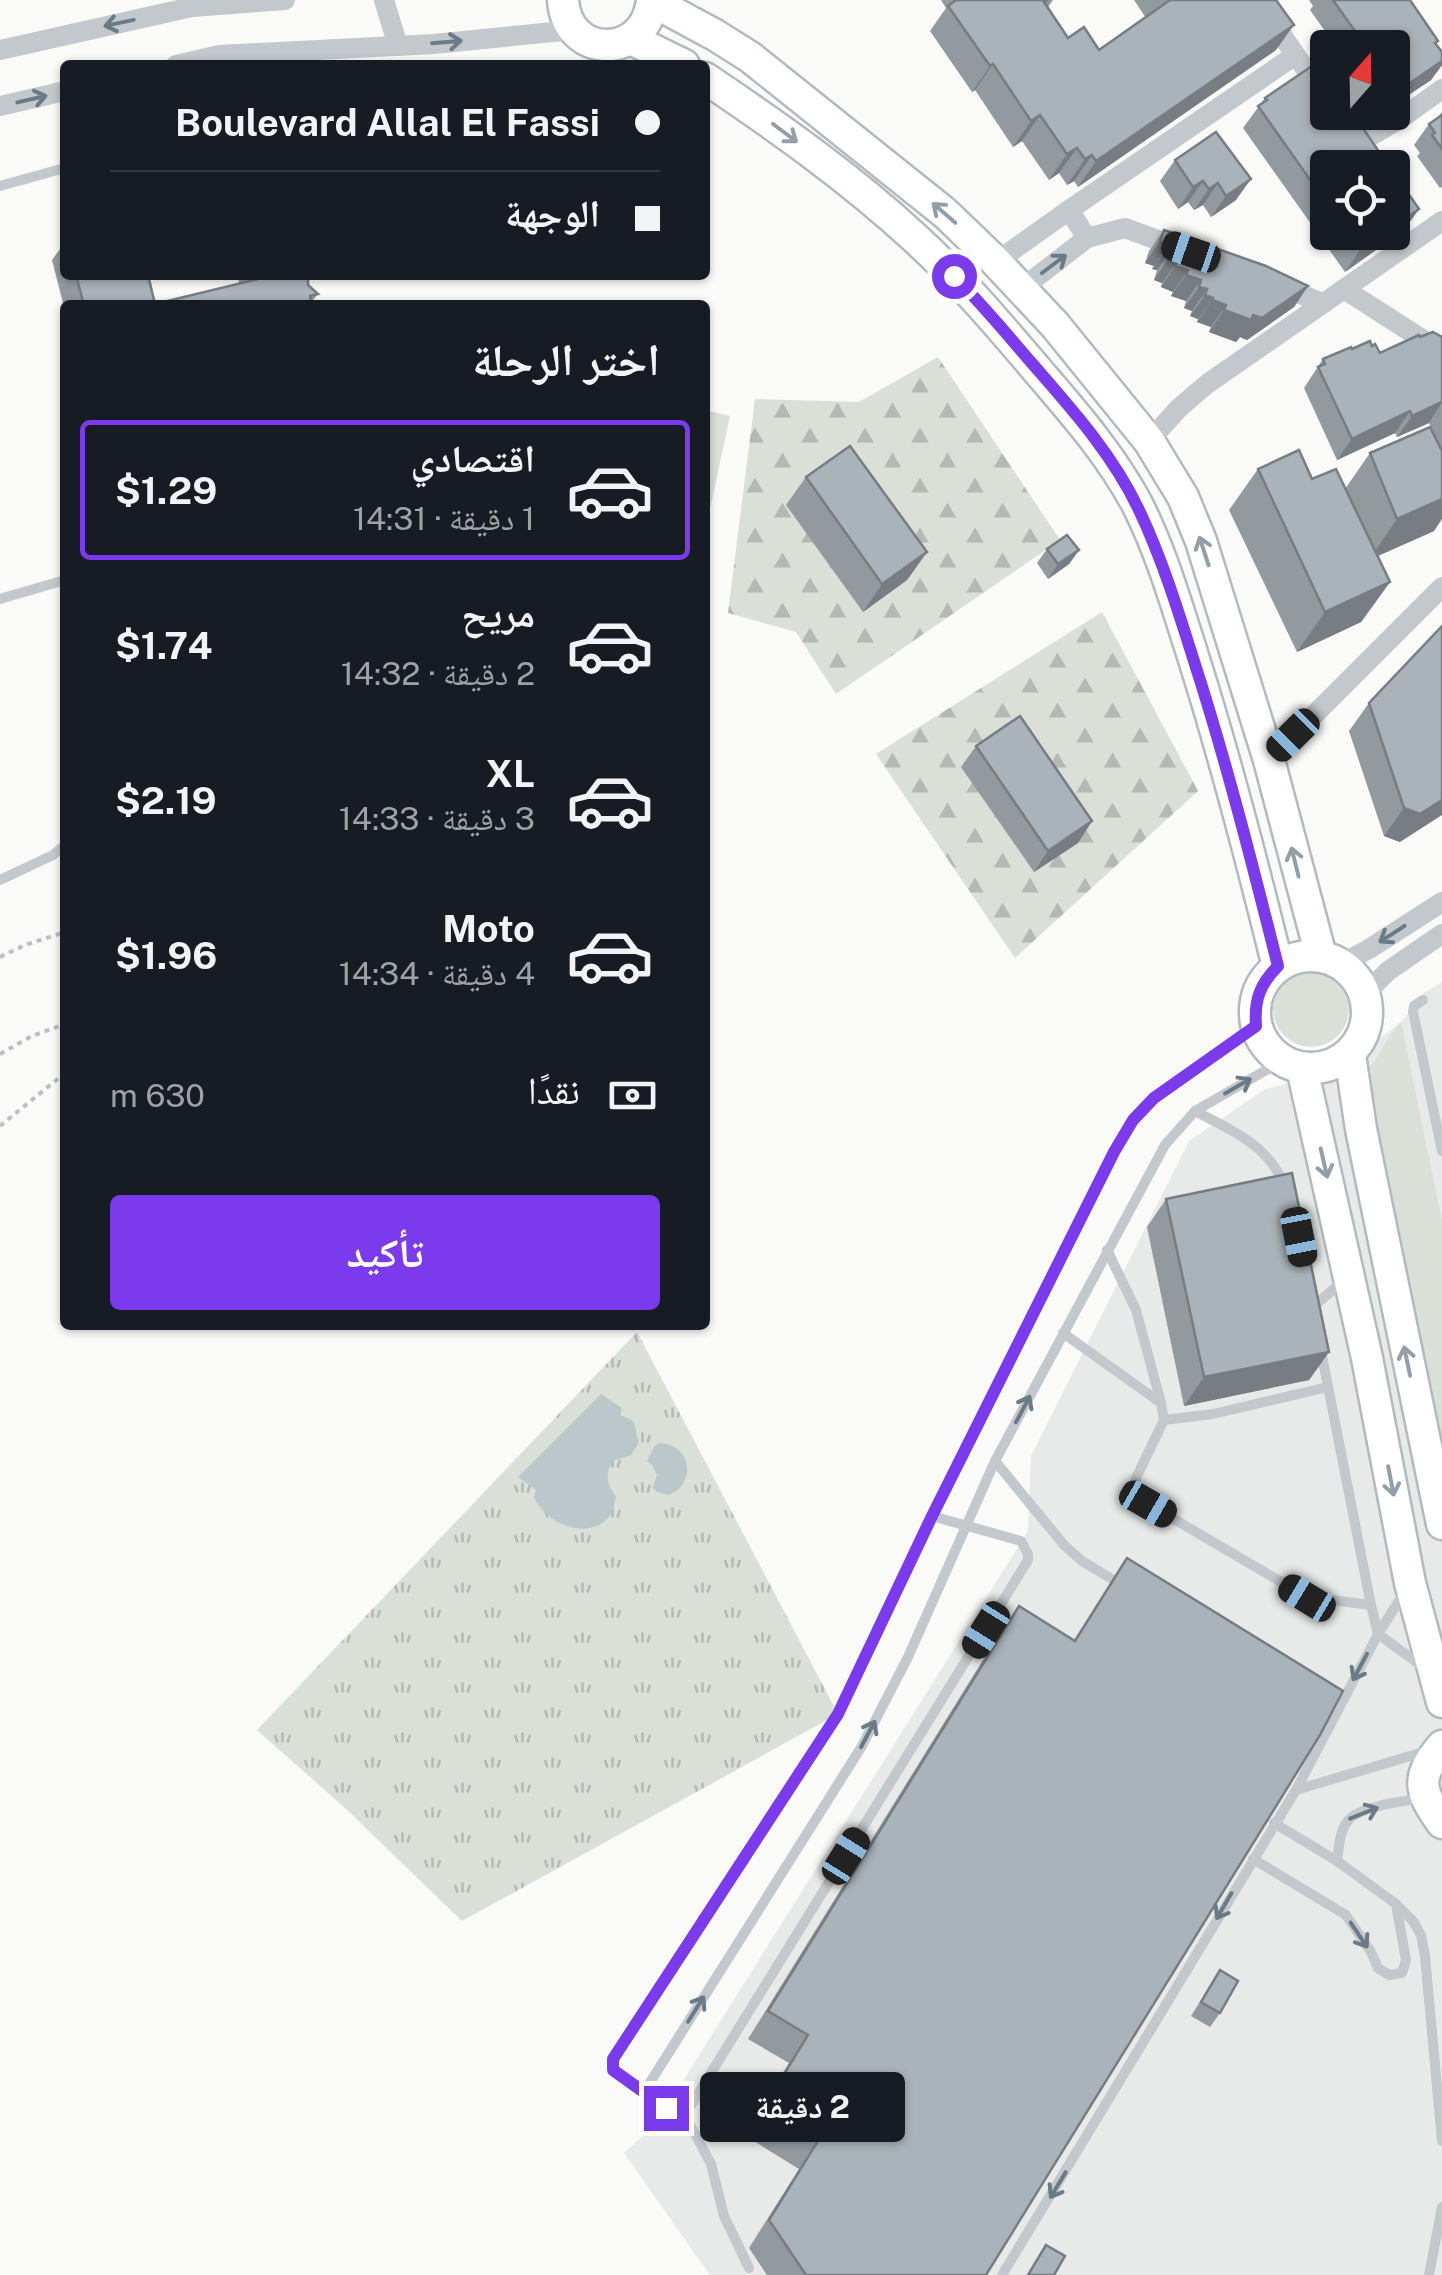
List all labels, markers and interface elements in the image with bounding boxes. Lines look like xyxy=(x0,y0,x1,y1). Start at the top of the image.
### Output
one-way arrow xyxy=(104,15,136,34)
north arrow xyxy=(1310,30,1410,130)
map controls xyxy=(1310,30,1410,250)
one-way arrow xyxy=(430,33,462,52)
one-way arrow xyxy=(16,89,48,107)
text: Boulevard Allal El Fassi xyxy=(175,100,600,145)
one-way arrow xyxy=(771,122,798,143)
button: locate xyxy=(1310,150,1410,250)
text: الوجهة xyxy=(505,191,600,236)
one-way arrow xyxy=(932,202,957,225)
car xyxy=(1158,228,1224,276)
one-way arrow xyxy=(1040,253,1067,274)
route start xyxy=(932,254,977,299)
text: اختر الرحلة xyxy=(472,333,660,386)
text: اقتصادي xyxy=(411,436,535,481)
icon: car xyxy=(565,445,655,535)
text: $1.29 xyxy=(115,468,217,513)
text: 1 دقيقة · 14:31 xyxy=(353,500,535,537)
one-way arrow xyxy=(1193,535,1211,567)
text: مريح xyxy=(461,591,535,636)
icon: car xyxy=(565,600,655,690)
text: $1.74 xyxy=(115,623,213,668)
text: 2 دقيقة · 14:32 xyxy=(341,655,535,692)
car xyxy=(1261,703,1325,767)
text: XL xyxy=(486,751,535,796)
icon: car xyxy=(565,755,655,845)
text: $2.19 xyxy=(115,778,217,823)
text: 3 دقيقة · 14:33 xyxy=(339,800,535,837)
one-way arrow xyxy=(1284,847,1303,878)
text: Moto xyxy=(442,906,535,951)
icon: car xyxy=(565,910,655,1000)
one-way arrow xyxy=(1379,924,1407,945)
text: $1.96 xyxy=(115,933,217,978)
text: 4 دقيقة · 14:34 xyxy=(339,955,535,992)
text: نقدًا xyxy=(528,1068,580,1113)
icon: cash xyxy=(605,1068,660,1123)
one-way arrow xyxy=(1223,1076,1252,1096)
text: 630 m xyxy=(110,1077,205,1114)
one-way arrow xyxy=(1316,1146,1334,1178)
button: تأكيد xyxy=(110,1195,660,1310)
car xyxy=(1279,1205,1319,1269)
one-way arrow xyxy=(1397,1346,1416,1378)
one-way arrow xyxy=(1014,1394,1033,1424)
one-way arrow xyxy=(1382,1465,1401,1497)
car xyxy=(1115,1476,1181,1532)
car xyxy=(1274,1570,1340,1626)
car xyxy=(957,1597,1015,1663)
one-way arrow xyxy=(1350,1652,1370,1681)
one-way arrow xyxy=(859,1719,878,1749)
one-way arrow xyxy=(1349,1802,1379,1820)
car xyxy=(817,1823,875,1889)
one-way arrow xyxy=(1214,1891,1234,1920)
one-way arrow xyxy=(1349,1920,1370,1948)
one-way arrow xyxy=(686,1995,706,2024)
callout: 2 دقيقة xyxy=(701,2073,906,2143)
route end xyxy=(644,2086,689,2131)
text: 2 دقيقة xyxy=(755,2088,850,2125)
one-way arrow xyxy=(1048,2170,1068,2199)

